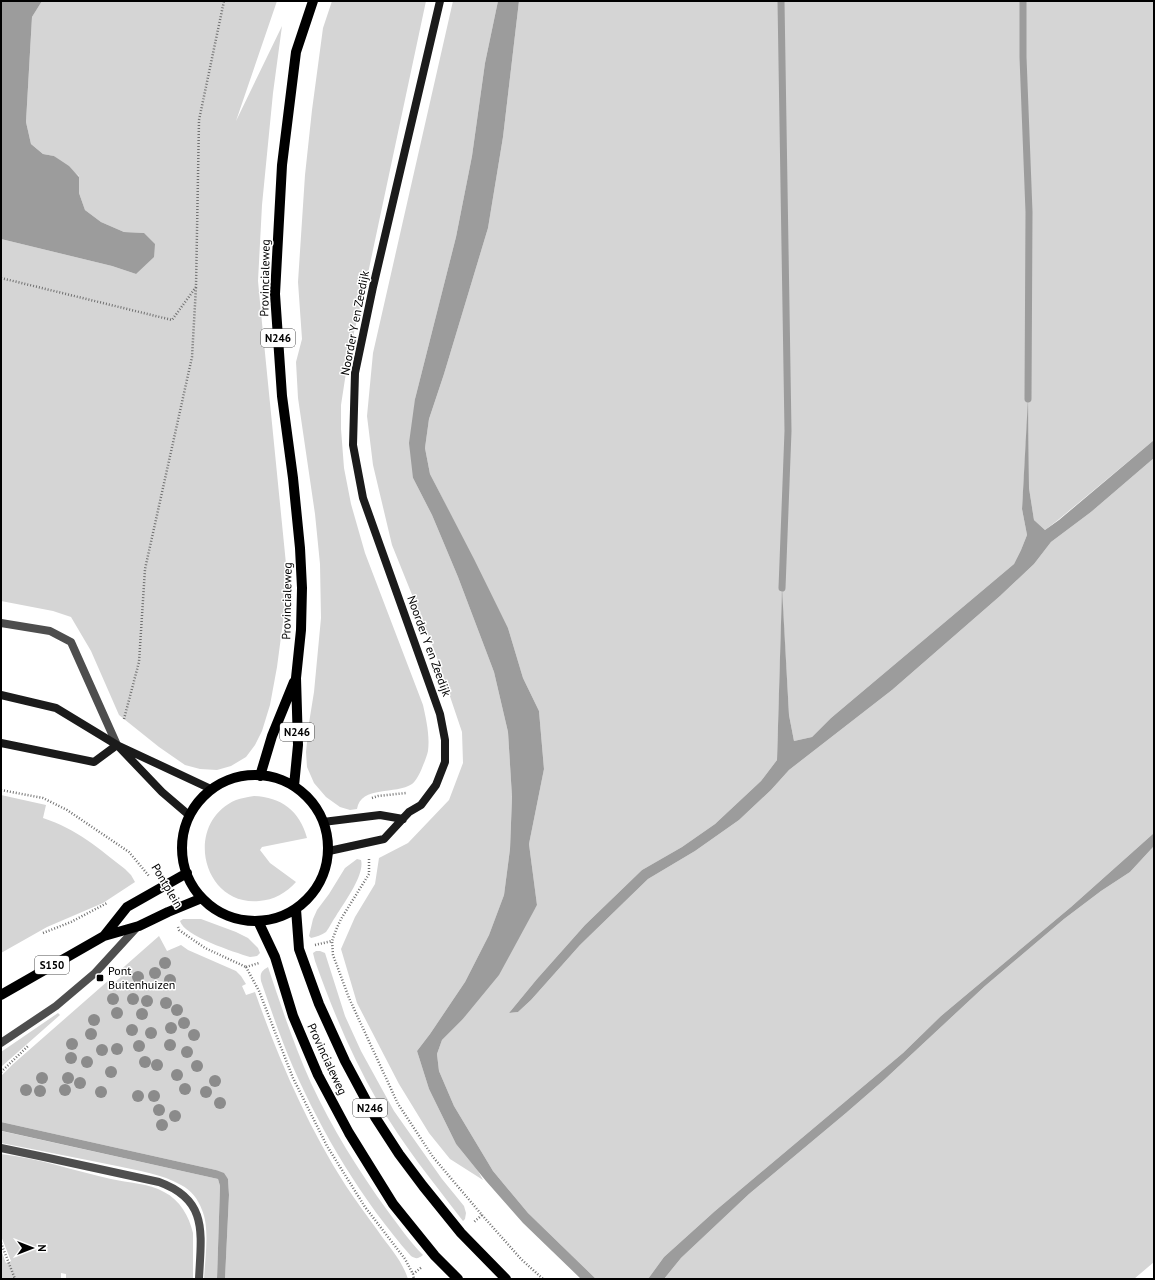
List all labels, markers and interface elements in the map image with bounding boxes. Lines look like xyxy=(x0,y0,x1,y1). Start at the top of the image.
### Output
street label: Provincialeweg xyxy=(256,239,273,317)
street label: Noorder Y en Zeedijk xyxy=(337,269,372,377)
road number: N246 xyxy=(261,329,295,347)
street label: Provincialeweg xyxy=(278,562,295,640)
street label: Noorder Y en Zeedijk xyxy=(404,593,455,699)
road number: N246 xyxy=(280,723,314,741)
street label: Pontplein xyxy=(148,861,187,911)
road number: S150 xyxy=(35,956,69,974)
place label: Pont Buitenhuizen xyxy=(108,963,175,992)
marker: Pont Buitenhuizen xyxy=(95,973,105,983)
street label: Provincialeweg xyxy=(304,1021,351,1097)
road number: N246 xyxy=(353,1099,387,1117)
north arrow xyxy=(12,1228,52,1268)
text: N xyxy=(35,1244,49,1252)

